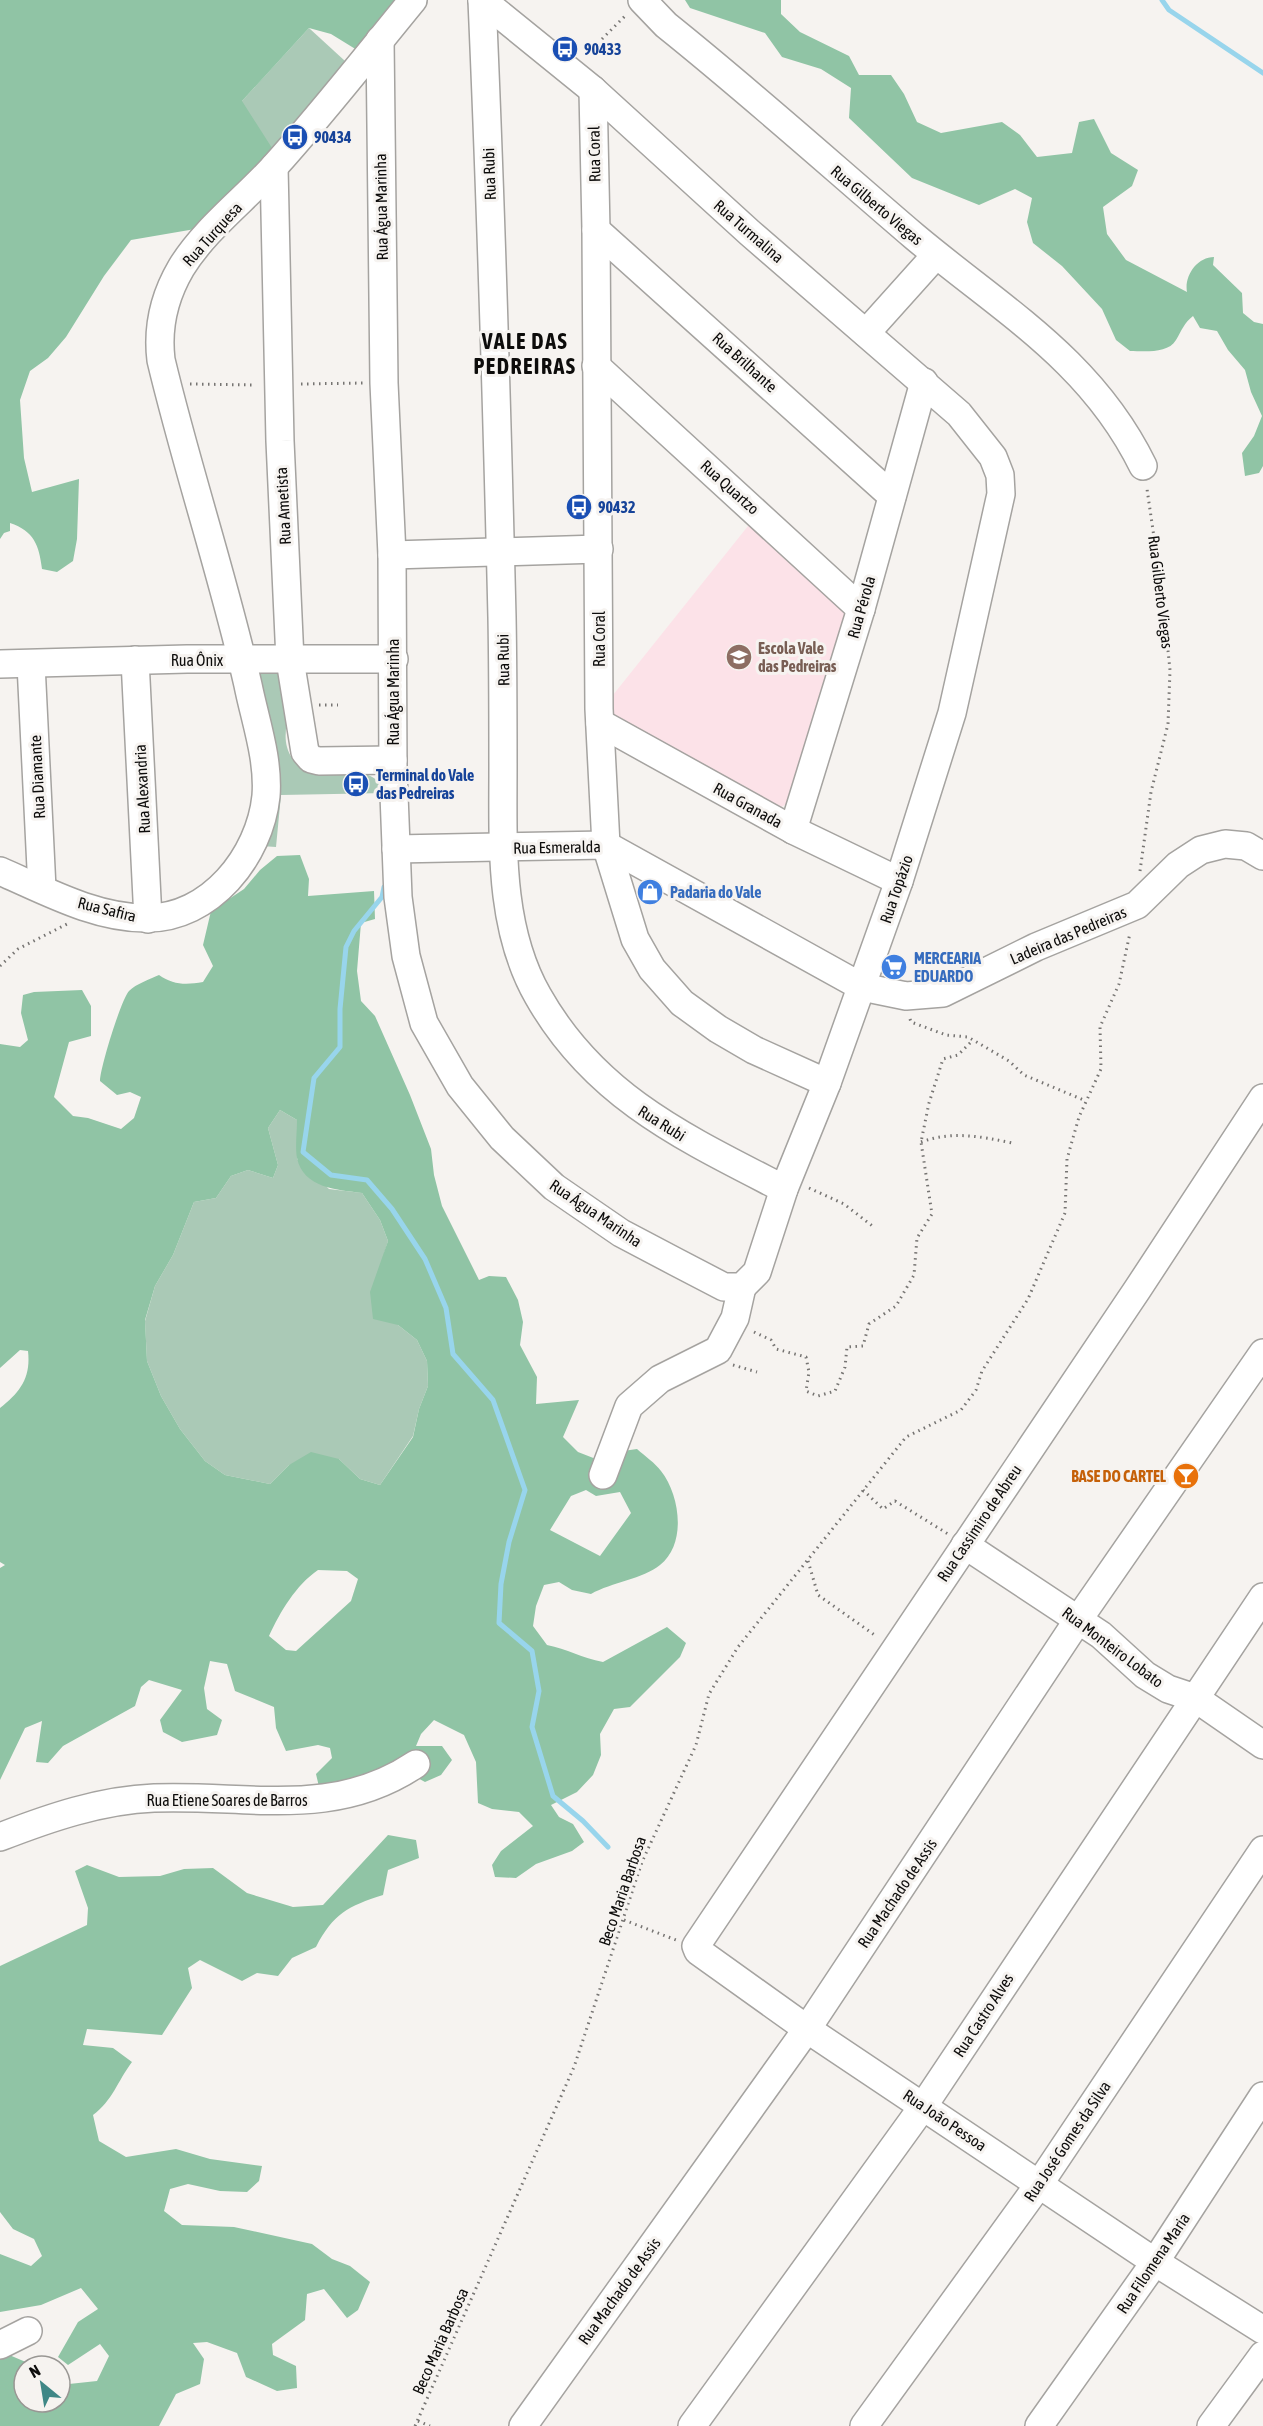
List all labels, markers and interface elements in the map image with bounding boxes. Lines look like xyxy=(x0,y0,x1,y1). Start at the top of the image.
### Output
bus stop icon: 90433 xyxy=(550,34,580,64)
place label: 90433 xyxy=(584,40,622,58)
bus stop icon: 90434 xyxy=(280,122,310,152)
street label: Rua Coral xyxy=(584,125,603,182)
place label: 90434 xyxy=(314,128,352,146)
street label: Rua Rubi xyxy=(479,148,499,200)
street label: Rua Água Marinha xyxy=(371,153,392,261)
street label: Rua Gilberto Viegas xyxy=(827,162,927,249)
street label: Rua Turmalina xyxy=(711,196,787,266)
street label: Rua Turquesa xyxy=(179,198,246,270)
district label: VALE DAS PEDREIRAS xyxy=(474,328,576,379)
street label: Rua Brilhante xyxy=(709,328,781,396)
street label: Rua Quartzo xyxy=(697,456,763,518)
street label: Rua Ametista xyxy=(272,467,294,545)
bus stop icon: 90432 xyxy=(564,492,594,522)
place label: 90432 xyxy=(598,498,636,516)
street label: Rua Gilberto Viegas xyxy=(1144,534,1177,650)
street label: Rua Pérola xyxy=(843,574,879,640)
street label: Rua Coral xyxy=(590,610,608,667)
street label: Rua Rubi xyxy=(494,634,512,686)
street label: Rua Água Marinha xyxy=(384,639,403,745)
place label: Escola Vale das Pedreiras xyxy=(758,639,837,675)
school or university icon: Escola Vale das Pedreiras xyxy=(724,642,754,672)
street label: Rua Ônix xyxy=(171,651,224,669)
street label: Rua Diamante xyxy=(26,735,48,819)
street label: Rua Alexandria xyxy=(131,744,153,834)
place label: Terminal do Vale das Pedreiras xyxy=(376,766,474,802)
bus stop icon: Terminal do Vale das Pedreiras xyxy=(341,769,371,799)
street label: Rua Granada xyxy=(710,779,786,831)
street label: Rua Esmeralda xyxy=(513,837,601,857)
street label: Rua Topázio xyxy=(876,853,917,926)
shop icon: Padaria do Vale xyxy=(635,877,665,907)
place label: Padaria do Vale xyxy=(670,883,761,901)
street label: Rua Safira xyxy=(76,893,138,925)
street label: Ladeira das Pedreiras xyxy=(1007,902,1129,968)
place label: MERCEARIA EDUARDO xyxy=(914,949,981,985)
supermarket icon: MERCEARIA EDUARDO xyxy=(879,952,909,982)
street label: Rua Rubi xyxy=(635,1101,689,1145)
street label: Rua Água Marinha xyxy=(546,1176,645,1251)
street label: Rua Cassimiro de Abreu xyxy=(933,1461,1025,1585)
bar icon: BASE DO CARTEL xyxy=(1171,1461,1201,1491)
place label: BASE DO CARTEL xyxy=(1071,1467,1167,1485)
street label: Rua Monteiro Lobato xyxy=(1059,1603,1167,1691)
street label: Rua Etiene Soares de Barros xyxy=(146,1791,308,1809)
street label: Beco Maria Barbosa xyxy=(595,1834,649,1948)
street label: Rua Machado de Assis xyxy=(854,1835,940,1951)
street label: Rua Castro Alves xyxy=(949,1970,1017,2060)
street label: Rua José Gomes da Silva xyxy=(1020,2077,1114,2205)
street label: Rua João Pessoa xyxy=(900,2086,990,2154)
street label: Rua Filomena Maria xyxy=(1113,2209,1193,2317)
street label: Rua Machado de Assis xyxy=(574,2234,664,2348)
street label: Beco Maria Barbosa xyxy=(408,2285,472,2397)
north arrow xyxy=(12,2354,72,2414)
text: N xyxy=(26,2361,43,2381)

